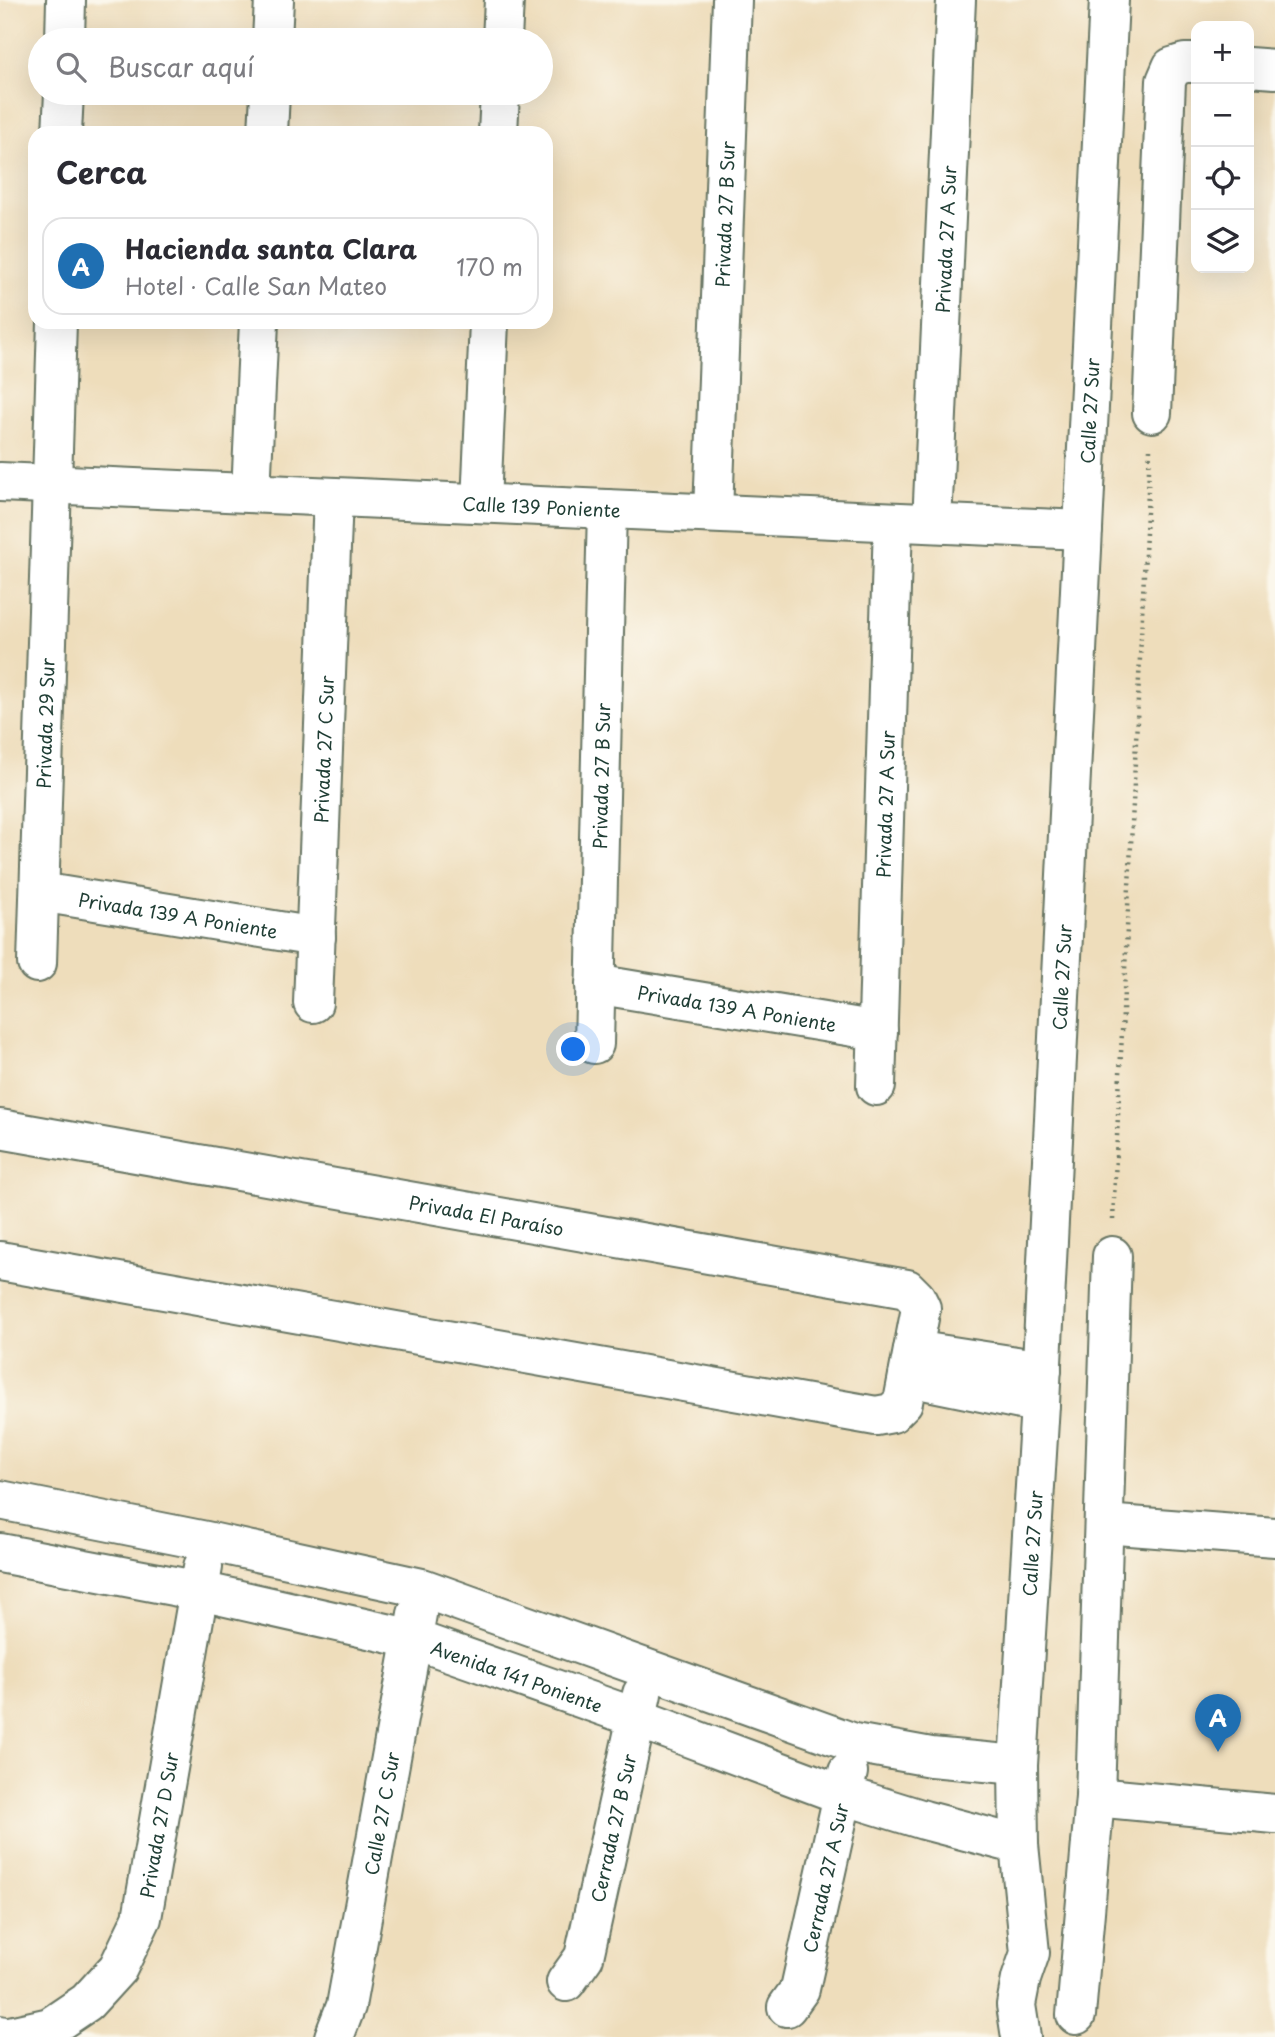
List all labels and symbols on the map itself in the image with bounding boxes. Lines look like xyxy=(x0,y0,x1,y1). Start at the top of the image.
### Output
street label: Privada 27 B Sur xyxy=(708,140,740,288)
street label: Privada 27 A Sur xyxy=(928,164,962,314)
street label: Calle 27 Sur xyxy=(1073,357,1105,464)
street label: Calle 139 Poniente xyxy=(462,489,621,523)
street label: Privada 29 Sur xyxy=(29,657,60,789)
street label: Privada 27 C Sur xyxy=(307,674,339,823)
street label: Privada 27 B Sur xyxy=(585,702,616,849)
street label: Privada 27 A Sur xyxy=(869,729,900,878)
street label: Privada 139 A Poniente xyxy=(77,885,280,944)
street label: Calle 27 Sur xyxy=(1045,923,1077,1031)
street label: Privada 139 A Poniente xyxy=(636,978,839,1037)
your location xyxy=(556,1032,590,1066)
street label: Privada El Paraíso xyxy=(407,1188,566,1242)
street label: Calle 27 Sur xyxy=(1015,1489,1048,1597)
street label: Avenida 141 Poniente xyxy=(428,1633,606,1718)
pin: A xyxy=(1195,1694,1241,1752)
street label: Calle 27 C Sur xyxy=(356,1749,405,1877)
street label: Privada 27 D Sur xyxy=(132,1750,184,1900)
street label: Cerrada 27 B Sur xyxy=(583,1751,642,1905)
street label: Cerrada 27 A Sur xyxy=(795,1800,854,1955)

